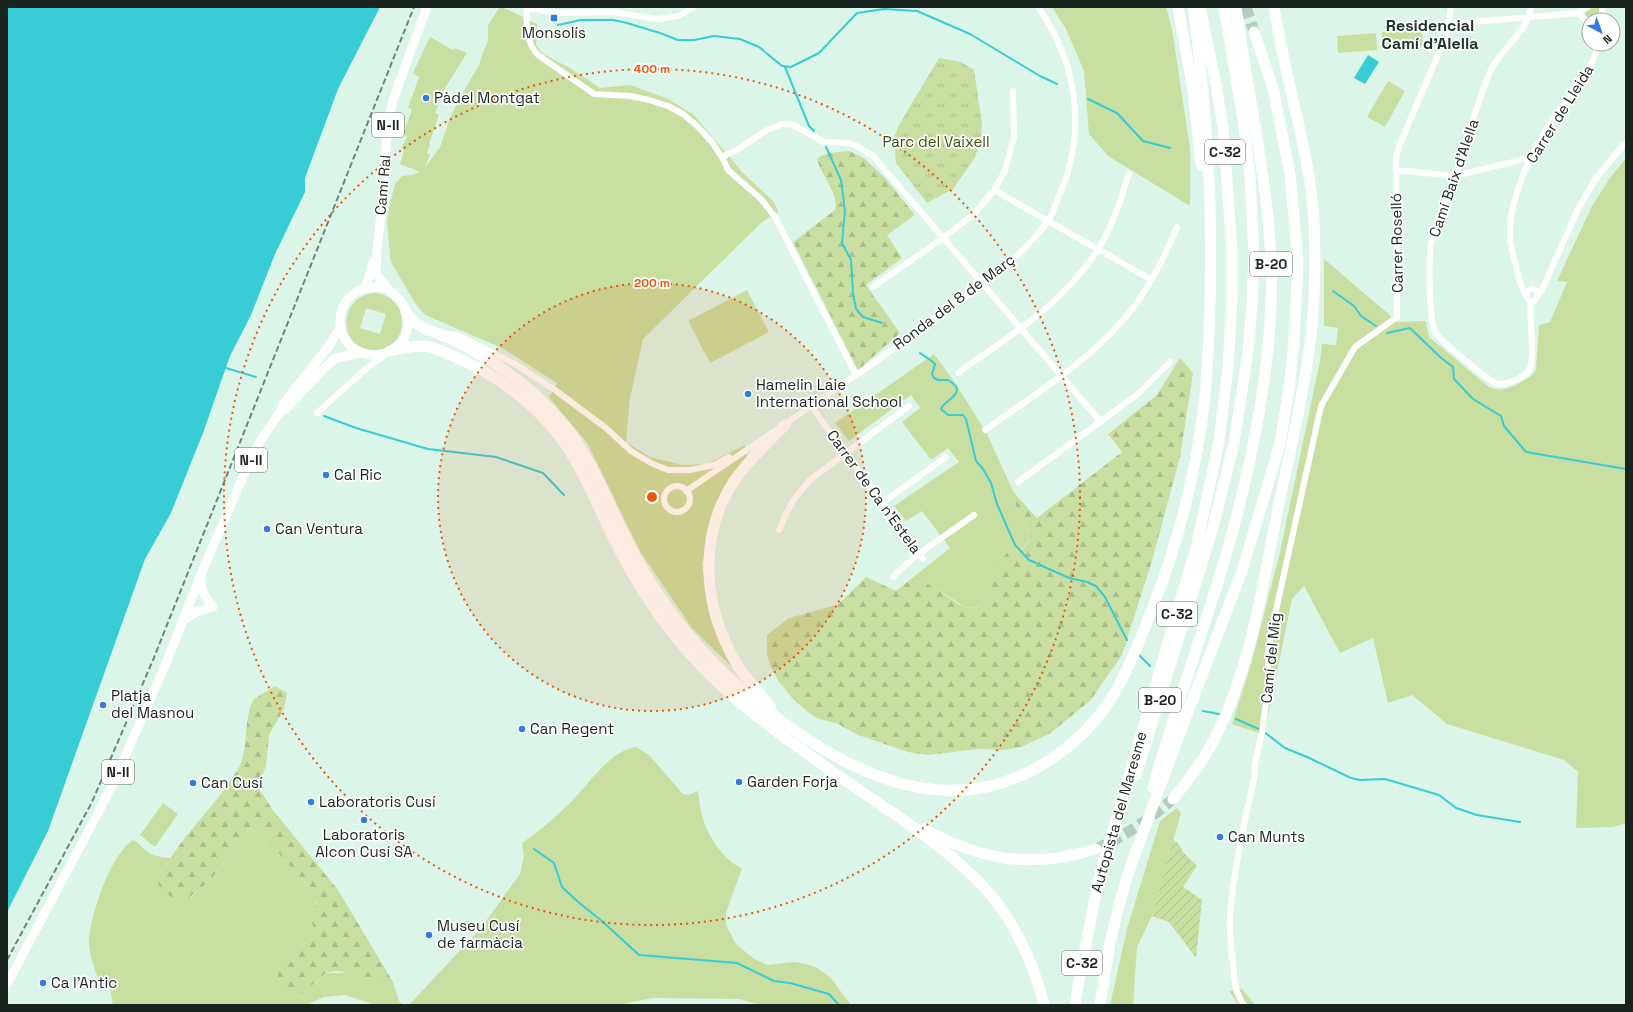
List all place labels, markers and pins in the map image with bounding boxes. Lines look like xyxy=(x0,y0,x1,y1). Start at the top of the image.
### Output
marker: Monsolís xyxy=(549,13,559,23)
place label: Monsolís xyxy=(522,23,586,42)
place label: Pàdel Montgat xyxy=(434,88,540,107)
marker: Pàdel Montgat xyxy=(421,93,431,103)
place label: Hamelin Laie International School xyxy=(756,375,902,411)
marker: Hamelin Laie International School xyxy=(743,389,753,399)
place label: Cal Ric xyxy=(334,465,382,484)
marker: Cal Ric xyxy=(321,470,331,480)
centre of rings xyxy=(645,490,659,504)
place label: Can Ventura xyxy=(275,519,363,538)
marker: Can Ventura xyxy=(262,524,272,534)
place label: Platja del Masnou xyxy=(111,686,194,722)
marker: Platja del Masnou xyxy=(98,700,108,710)
place label: Can Regent xyxy=(530,719,614,738)
marker: Can Regent xyxy=(517,724,527,734)
place label: Garden Forja xyxy=(747,772,838,791)
place label: Can Cusí xyxy=(201,773,263,792)
marker: Garden Forja xyxy=(734,777,744,787)
marker: Can Cusí xyxy=(188,778,198,788)
place label: Laboratoris Cusí xyxy=(319,792,436,811)
marker: Laboratoris Cusí xyxy=(306,797,316,807)
marker: Laboratoris Alcon Cusí SA xyxy=(359,815,369,825)
place label: Laboratoris Alcon Cusí SA xyxy=(315,825,413,861)
place label: Can Munts xyxy=(1228,827,1305,846)
marker: Can Munts xyxy=(1215,832,1225,842)
place label: Museu Cusí de farmàcia xyxy=(437,916,523,952)
marker: Museu Cusí de farmàcia xyxy=(424,930,434,940)
place label: Ca l'Antic xyxy=(51,973,117,992)
marker: Ca l'Antic xyxy=(38,978,48,988)

